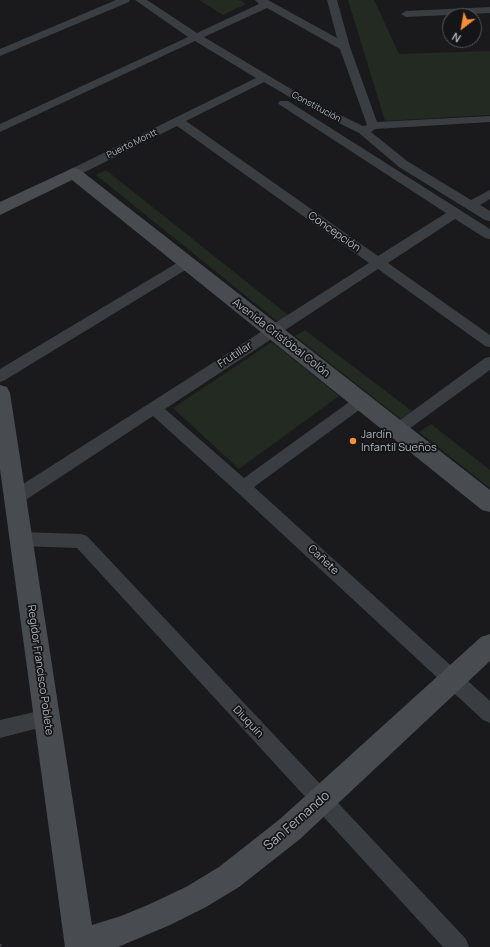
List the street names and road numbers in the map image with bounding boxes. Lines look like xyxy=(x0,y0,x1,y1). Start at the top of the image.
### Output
street label: Constitución xyxy=(290,90,342,124)
street label: Puerto Montt xyxy=(105,127,159,161)
street label: Concepción xyxy=(305,209,363,255)
street label: Avenida Cristóbal Colón xyxy=(230,296,332,380)
street label: Frutillar xyxy=(215,339,255,371)
street label: Cañete xyxy=(305,542,341,578)
street label: Regidor Francisco Poblete xyxy=(24,604,56,736)
street label: Diuquín xyxy=(230,703,266,741)
street label: San Fernando xyxy=(261,788,333,854)

